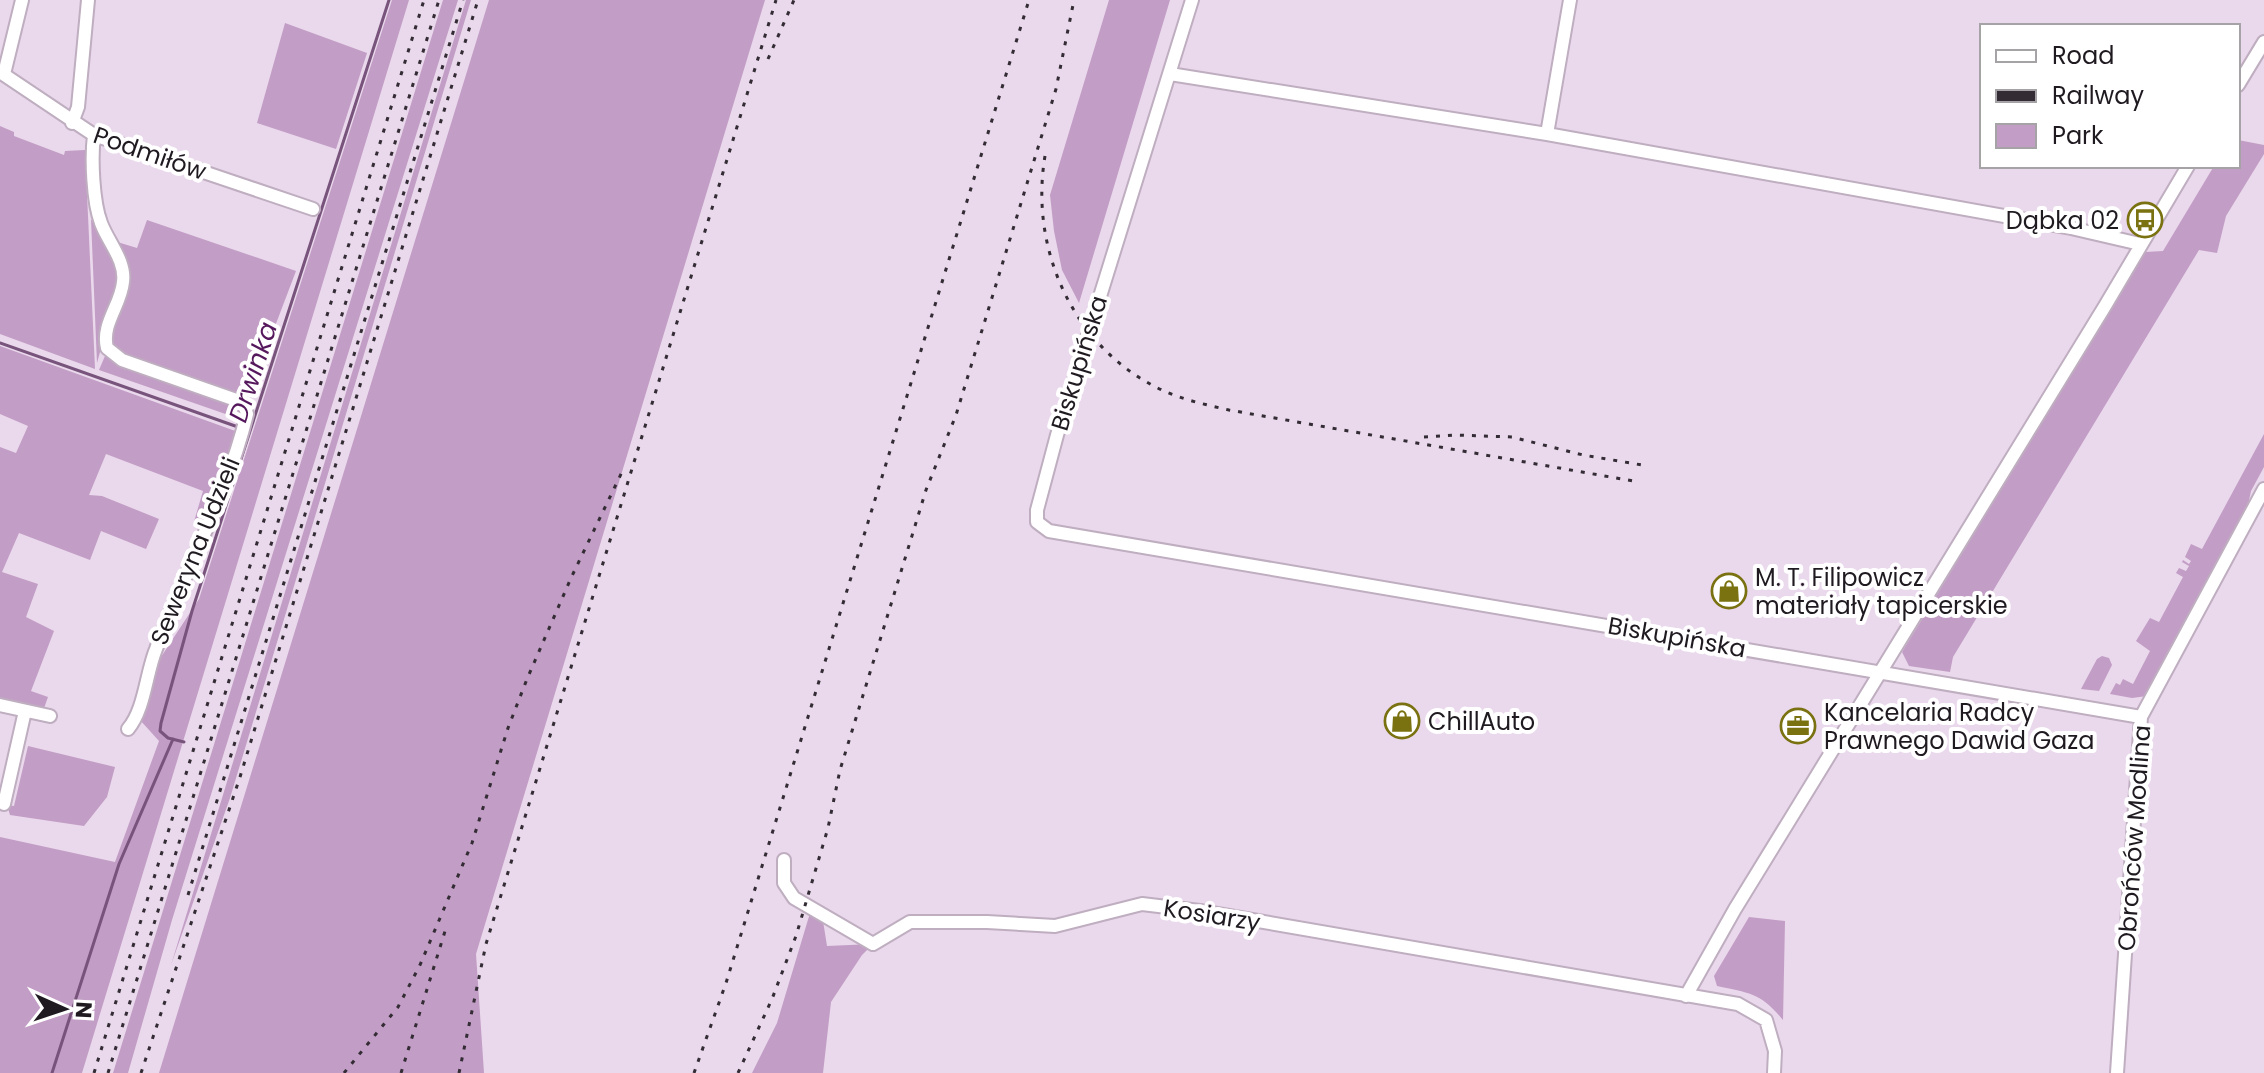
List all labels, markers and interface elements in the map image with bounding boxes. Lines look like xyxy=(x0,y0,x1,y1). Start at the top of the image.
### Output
legend xyxy=(1980,24,2240,168)
text: Road xyxy=(2052,39,2114,72)
text: Railway xyxy=(2052,79,2145,112)
street label: Podmiłów xyxy=(89,118,211,188)
text: Park xyxy=(2052,119,2104,152)
bus stop icon: Dąbka 02 xyxy=(2126,201,2164,239)
place label: Dąbka 02 xyxy=(2006,204,2119,237)
street label: Biskupińska xyxy=(1043,291,1115,435)
water label: Drwinka xyxy=(220,317,286,427)
street label: Seweryna Udzieli xyxy=(142,452,248,650)
place label: M. T. Filipowicz materiały tapicerskie xyxy=(1755,561,2008,622)
shop icon: M. T. Filipowicz materiały tapicerskie xyxy=(1710,572,1748,610)
street label: Biskupińska xyxy=(1605,609,1749,665)
place label: Kancelaria Radcy Prawnego Dawid Gaza xyxy=(1824,696,2094,757)
shop icon: ChillAuto xyxy=(1383,702,1421,740)
place label: ChillAuto xyxy=(1428,705,1535,738)
office icon: Kancelaria Radcy Prawnego Dawid Gaza xyxy=(1779,707,1817,745)
street label: Obrońców Modlina xyxy=(2110,724,2158,952)
street label: Kosiarzy xyxy=(1161,891,1263,939)
north arrow xyxy=(24,969,104,1049)
text: N xyxy=(68,1001,99,1019)

